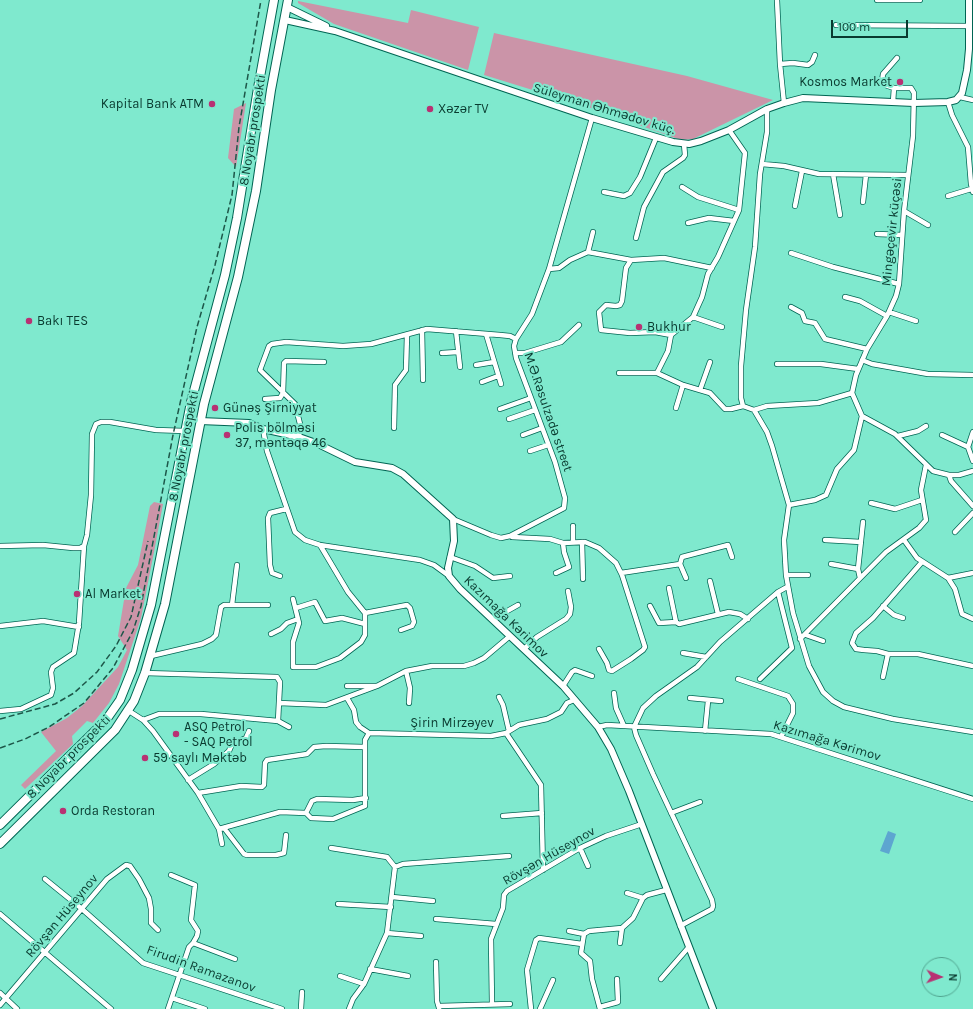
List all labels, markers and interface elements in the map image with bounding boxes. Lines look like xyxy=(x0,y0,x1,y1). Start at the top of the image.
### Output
scale bar xyxy=(833,12,910,38)
text: 100 m xyxy=(838,20,870,34)
street label: 8 Noyabr prospekti xyxy=(237,73,269,187)
place label: Kosmos Market xyxy=(799,74,892,90)
marker: Kosmos Market xyxy=(895,77,905,87)
street label: Süleyman Əhmədov küç. xyxy=(531,80,677,138)
place label: Kapital Bank ATM xyxy=(101,96,204,112)
marker: Kapital Bank ATM xyxy=(207,99,217,109)
place label: Xəzər TV xyxy=(438,101,489,117)
marker: Xəzər TV xyxy=(425,104,435,114)
street label: Mingəçevir küçəsi xyxy=(879,177,905,287)
place label: Bakı TES xyxy=(37,313,88,329)
marker: Bakı TES xyxy=(24,316,34,326)
place label: Bukhur xyxy=(647,319,691,335)
marker: Bukhur xyxy=(634,322,644,332)
street label: M.Ə.Rəsulzadə street xyxy=(520,350,576,474)
street label: 8 Noyabr prospekti xyxy=(166,389,202,503)
place label: Günəş Şirniyyat xyxy=(223,400,317,416)
marker: Günəş Şirniyyat xyxy=(210,403,220,413)
place label: Polis bölməsi 37, məntəqə 46 xyxy=(235,420,327,451)
marker: Polis bölməsi 37, məntəqə 46 xyxy=(222,430,232,440)
street label: Kazımağa Kərimov xyxy=(460,573,552,661)
place label: Al Market xyxy=(85,586,141,602)
marker: Al Market xyxy=(72,589,82,599)
street label: 8 Noyabr prospekti xyxy=(24,712,114,802)
street label: Şirin Mirzəyev xyxy=(410,715,494,731)
street label: Kazımağa Kərimov xyxy=(771,717,883,765)
place label: ASQ Petrol - SAQ Petrol xyxy=(184,719,253,750)
marker: ASQ Petrol - SAQ Petrol xyxy=(171,729,181,739)
place label: 59 saylı Məktəb xyxy=(153,750,247,766)
marker: 59 saylı Məktəb xyxy=(140,753,150,763)
place label: Orda Restoran xyxy=(71,803,155,819)
marker: Orda Restoran xyxy=(58,806,68,816)
street label: Rövşən Hüseynov xyxy=(500,823,598,889)
street label: Rövşən Hüseynov xyxy=(23,871,101,961)
street label: Firudin Ramazanov xyxy=(144,942,258,996)
north arrow xyxy=(921,957,961,997)
text: N xyxy=(946,973,959,982)

